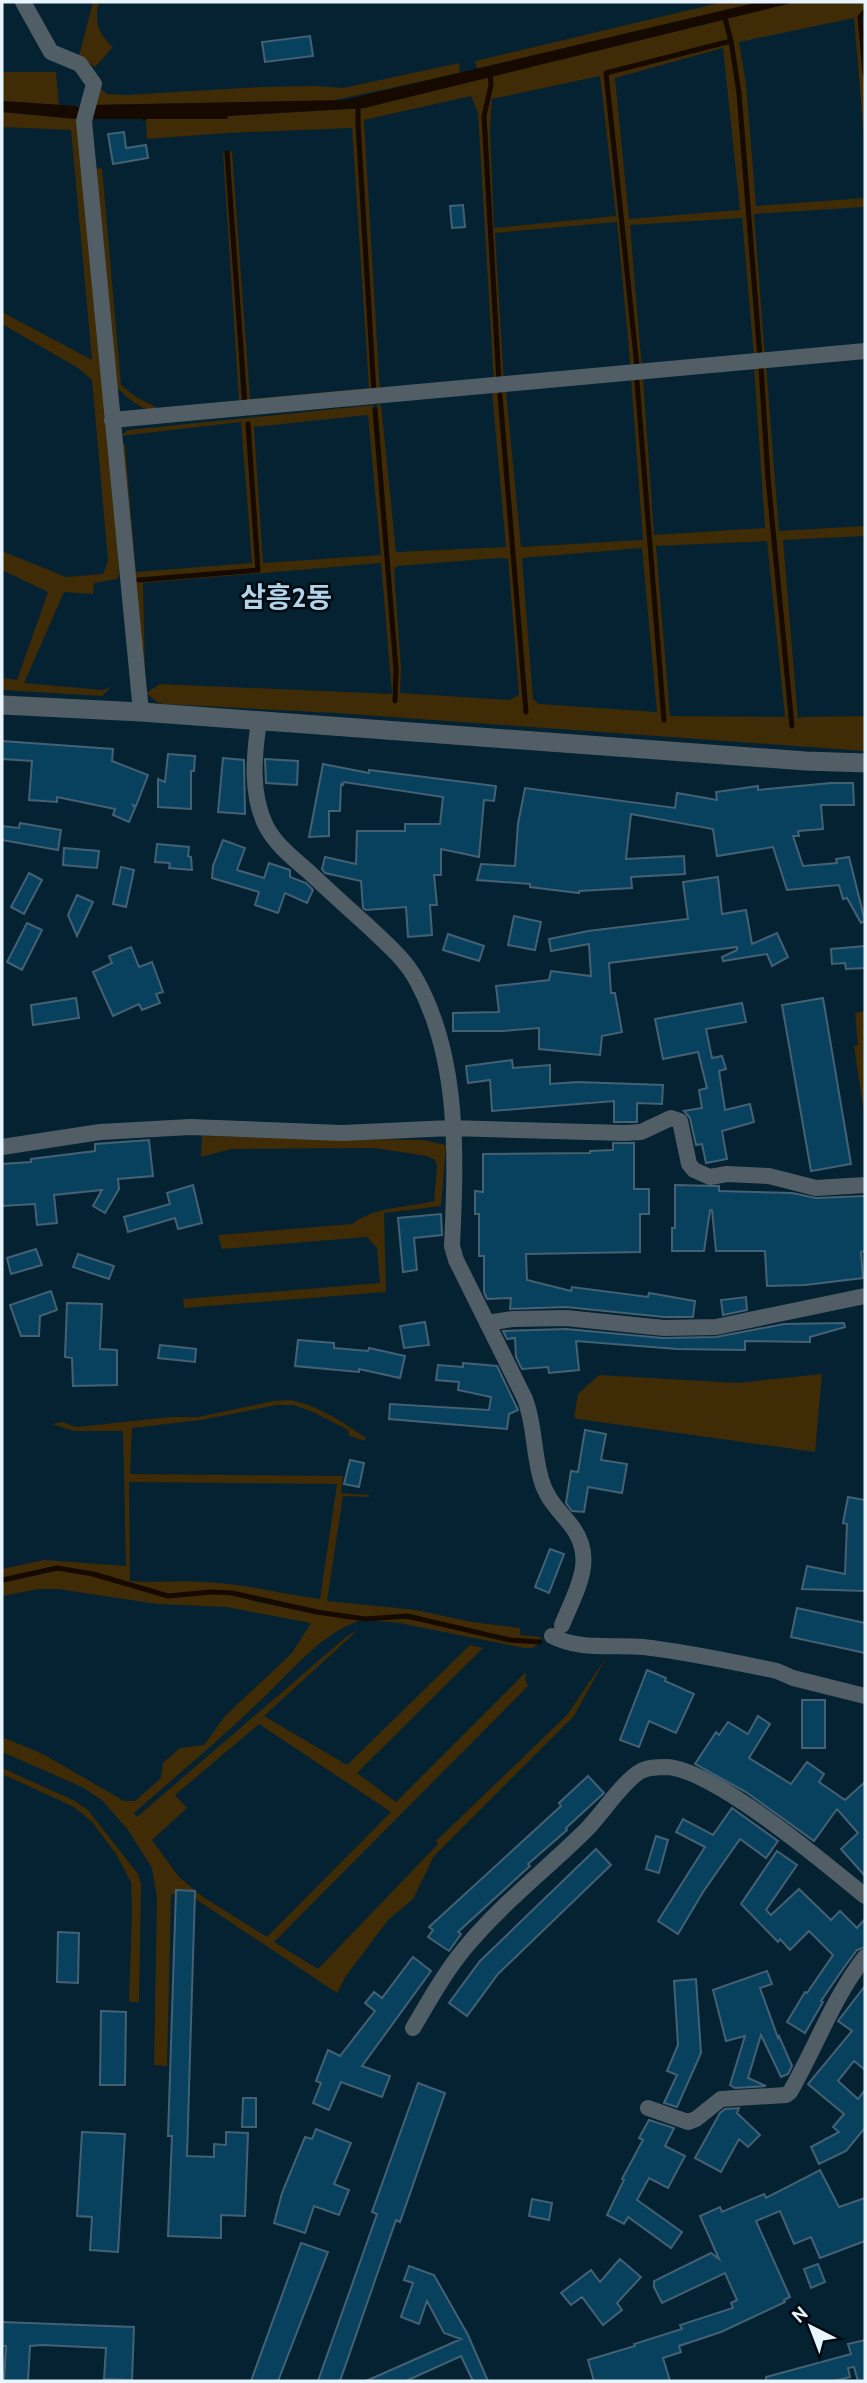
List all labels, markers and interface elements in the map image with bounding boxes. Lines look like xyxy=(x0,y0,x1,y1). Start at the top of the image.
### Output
district label: 삼흥2동 xyxy=(240,580,332,614)
north arrow xyxy=(776,2292,846,2362)
text: N xyxy=(787,2302,813,2328)

